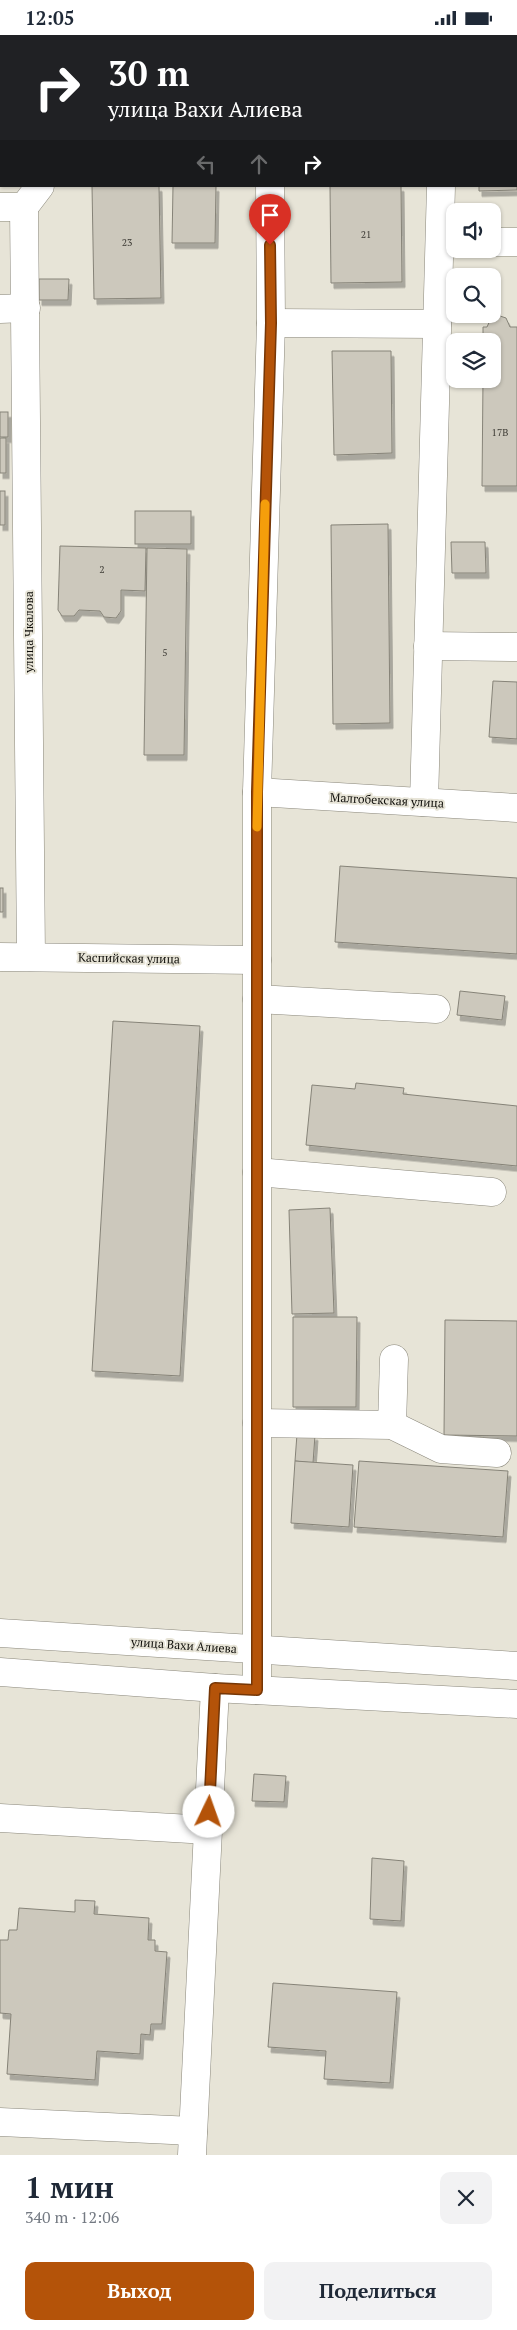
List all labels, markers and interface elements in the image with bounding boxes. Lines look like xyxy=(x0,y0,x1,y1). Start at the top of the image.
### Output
text: 12:05 xyxy=(25,5,74,30)
text: 30 m xyxy=(108,50,189,96)
icon: right xyxy=(25,55,90,120)
text: улица Вахи Алиева xyxy=(108,94,303,123)
icon: left xyxy=(192,150,220,178)
icon: ahead xyxy=(245,150,273,178)
icon: right xyxy=(298,150,326,178)
pin xyxy=(249,194,291,245)
icon: arrive xyxy=(256,201,284,229)
map controls xyxy=(446,203,501,388)
button: sound xyxy=(446,203,501,258)
house number: 21 xyxy=(361,228,371,241)
house number: 23 xyxy=(122,236,132,249)
button: search xyxy=(446,268,501,323)
button: layers xyxy=(446,333,501,388)
house number: 17В xyxy=(492,426,508,439)
house number: 2 xyxy=(99,563,105,576)
street label: улица Чкалова xyxy=(21,591,36,674)
house number: 5 xyxy=(162,646,168,659)
street label: Малгобекская улица xyxy=(330,790,444,810)
street label: Каспийская улица xyxy=(78,950,180,966)
street label: улица Вахи Алиева xyxy=(130,1634,237,1656)
position arrow xyxy=(182,1785,234,1837)
text: 1 мин xyxy=(25,2167,114,2207)
button: close xyxy=(440,2172,492,2224)
text: 340 m · 12:06 xyxy=(25,2206,119,2228)
button: Выход xyxy=(25,2262,254,2320)
button: Поделиться xyxy=(264,2262,492,2320)

